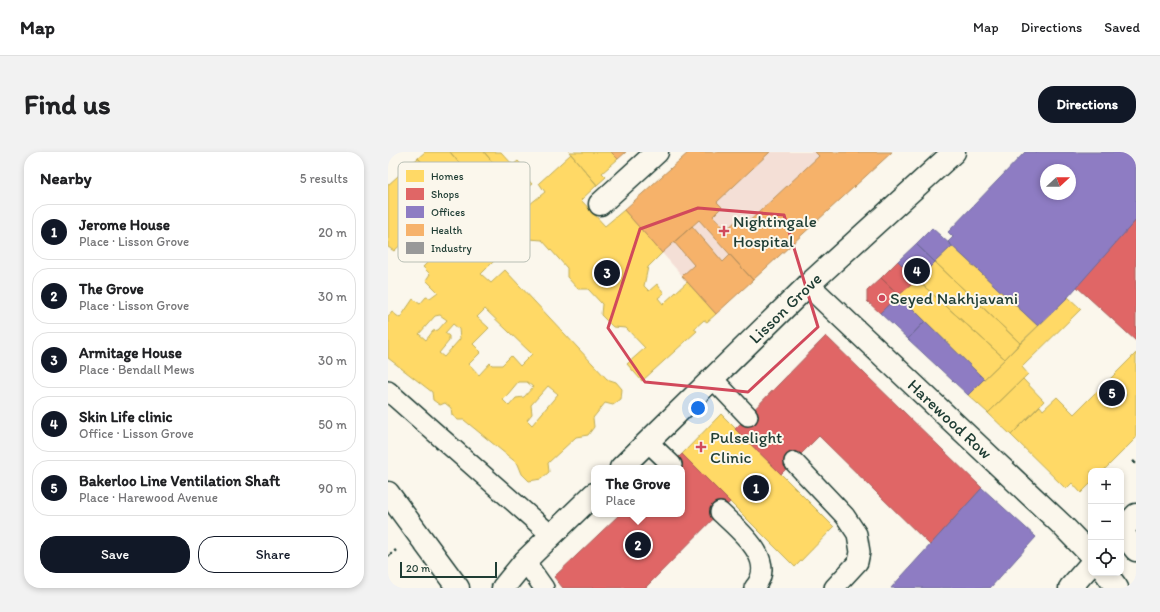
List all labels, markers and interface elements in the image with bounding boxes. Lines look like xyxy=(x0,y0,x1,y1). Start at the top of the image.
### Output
text: Map xyxy=(20,16,55,39)
text: Map xyxy=(973,19,999,36)
text: Directions xyxy=(1021,19,1082,36)
text: Saved xyxy=(1104,19,1140,36)
button: Directions xyxy=(1038,86,1136,123)
text: Find us xyxy=(24,87,111,121)
legend xyxy=(398,162,530,262)
north arrow xyxy=(1040,164,1076,200)
text: Nearby xyxy=(40,168,92,188)
text: Homes xyxy=(431,170,464,183)
text: 5 results xyxy=(300,171,348,186)
text: Shops xyxy=(431,188,459,201)
text: Offices xyxy=(431,206,465,219)
place label: Nightingale Hospital xyxy=(733,211,817,251)
text: Jerome House xyxy=(79,216,170,234)
text: Health xyxy=(431,224,462,237)
text: 1 xyxy=(51,225,57,240)
text: 20 m xyxy=(318,225,347,240)
marker: Nightingale Hospital xyxy=(718,225,730,237)
text: Place · Lisson Grove xyxy=(79,234,189,249)
text: Industry xyxy=(431,242,473,255)
pin: 4 xyxy=(904,256,930,286)
pin: 3 xyxy=(594,258,620,288)
street label: Lisson Grove xyxy=(745,268,825,348)
text: The Grove xyxy=(79,280,144,298)
place label: Seyed Nakhjavani xyxy=(890,288,1018,308)
text: 2 xyxy=(51,289,57,304)
text: 30 m xyxy=(318,289,347,304)
marker: Seyed Nakhjavani xyxy=(877,293,887,303)
text: Place · Lisson Grove xyxy=(79,298,189,313)
text: Armitage House xyxy=(79,344,182,362)
text: 3 xyxy=(50,353,58,368)
text: 30 m xyxy=(318,353,347,368)
text: Place · Bendall Mews xyxy=(79,362,195,377)
street label: Harewood Row xyxy=(904,375,997,463)
pin: 5 xyxy=(1099,378,1125,408)
your location xyxy=(688,398,708,418)
text: Skin Life clinic xyxy=(79,408,173,426)
text: 4 xyxy=(50,417,58,432)
text: 50 m xyxy=(318,417,347,432)
text: Office · Lisson Grove xyxy=(79,426,194,441)
place label: Pulselight Clinic xyxy=(710,427,783,467)
marker: Pulselight Clinic xyxy=(695,441,707,453)
popup xyxy=(591,465,685,517)
map controls xyxy=(1088,468,1124,576)
button: + xyxy=(1088,468,1124,504)
text: Bakerloo Line Ventilation Shaft xyxy=(79,472,280,490)
pin: 1 xyxy=(743,473,769,503)
text: The Grove xyxy=(606,475,670,493)
text: 5 xyxy=(51,481,57,496)
text: 90 m xyxy=(318,481,347,496)
text: Place · Harewood Avenue xyxy=(79,490,218,505)
text: Place xyxy=(606,493,636,508)
button: − xyxy=(1088,504,1124,540)
pin: 2 xyxy=(625,530,651,560)
button: Save xyxy=(40,536,190,573)
button: Share xyxy=(198,536,348,573)
button: locate xyxy=(1088,540,1124,576)
scale bar xyxy=(400,560,497,579)
text: 20 m xyxy=(406,562,430,575)

